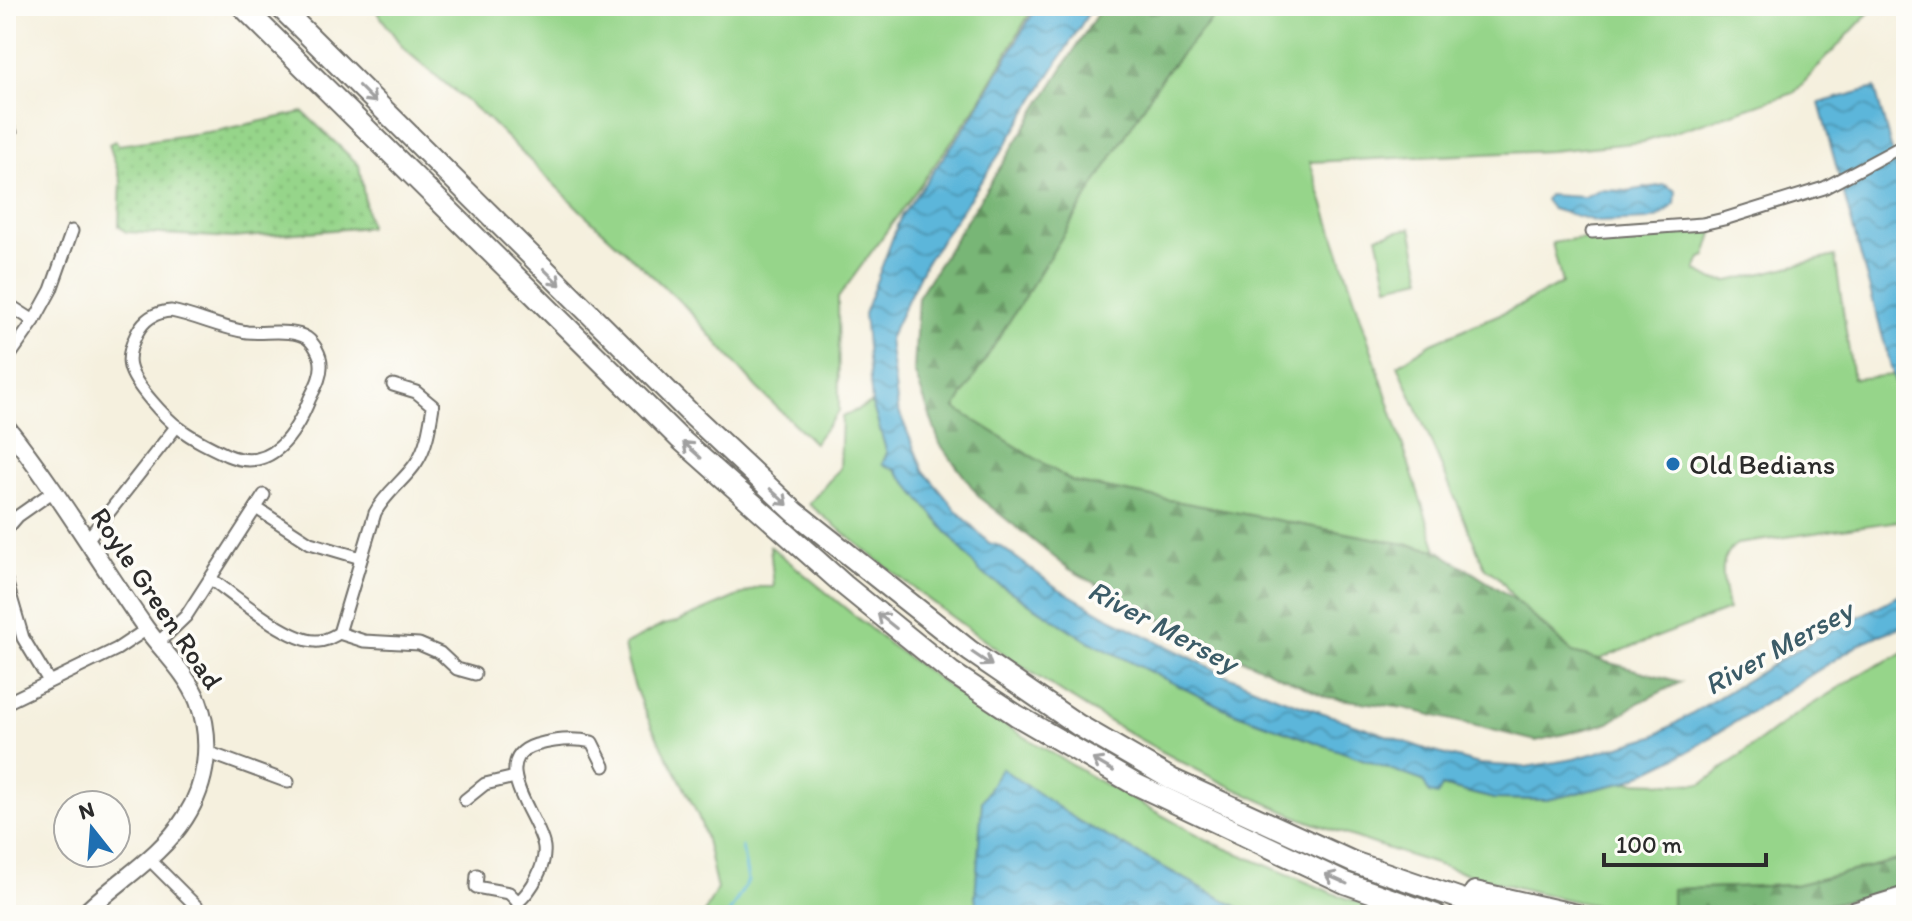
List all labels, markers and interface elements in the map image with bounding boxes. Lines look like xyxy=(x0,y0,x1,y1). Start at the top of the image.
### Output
one-way arrow xyxy=(357,84,376,103)
one-way arrow xyxy=(542,267,561,286)
one-way arrow xyxy=(682,441,702,459)
place label: Old Bedians xyxy=(1689,447,1835,481)
marker: Old Bedians xyxy=(1664,455,1682,473)
one-way arrow xyxy=(769,487,789,506)
street label: Royle Green Road xyxy=(84,501,230,695)
water label: River Mersey xyxy=(1082,571,1247,682)
water label: River Mersey xyxy=(1697,590,1861,703)
one-way arrow xyxy=(877,612,898,630)
one-way arrow xyxy=(970,651,992,668)
one-way arrow xyxy=(1092,757,1115,773)
north arrow xyxy=(52,789,132,869)
text: N xyxy=(75,795,97,825)
scale bar xyxy=(1604,817,1766,867)
text: 100 m xyxy=(1616,830,1682,859)
one-way arrow xyxy=(1325,871,1349,886)

